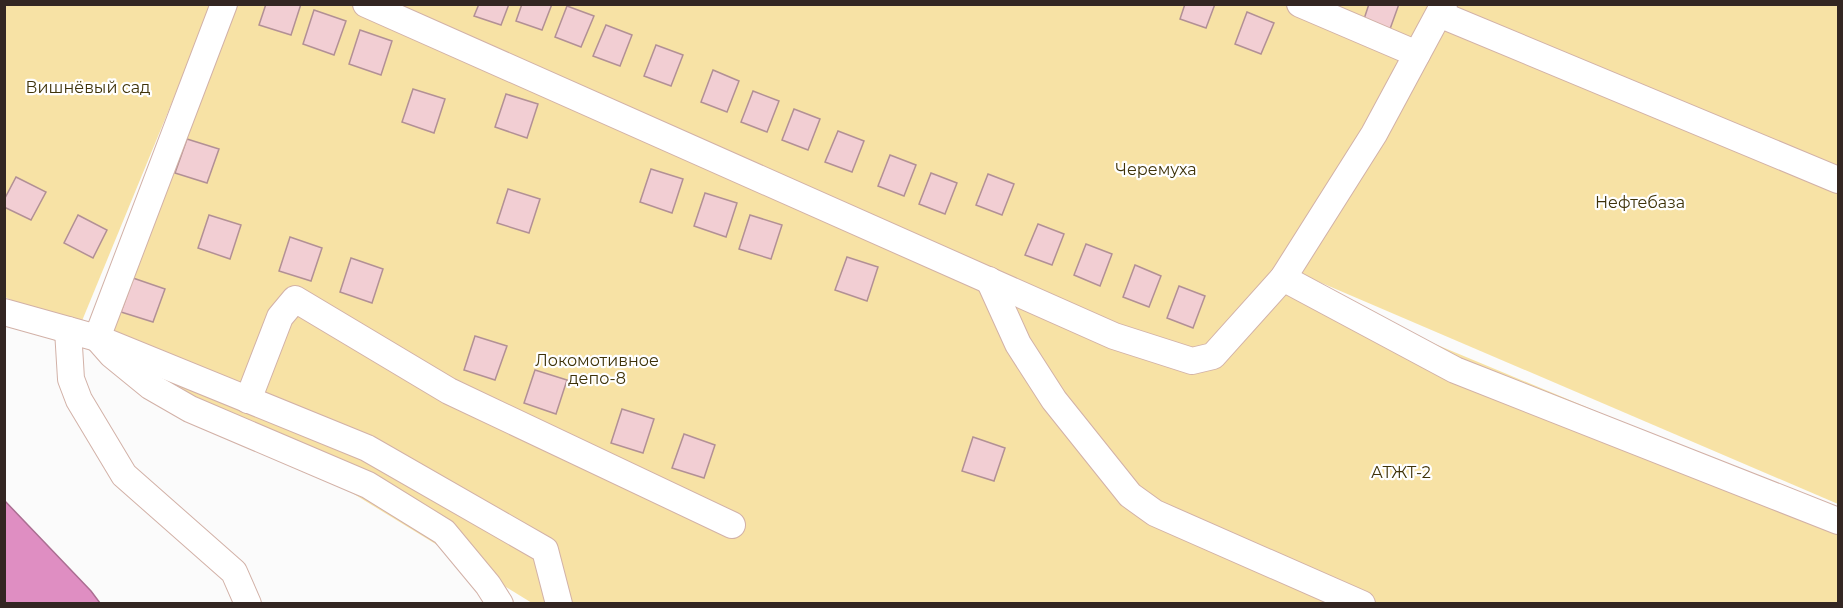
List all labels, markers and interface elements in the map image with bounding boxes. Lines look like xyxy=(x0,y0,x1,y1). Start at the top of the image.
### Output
park label: Вишнёвый сад xyxy=(26,78,150,97)
park label: Черемуха xyxy=(1115,160,1197,179)
park label: Нефтебаза xyxy=(1595,193,1685,212)
park label: Локомотивное депо-8 xyxy=(535,351,659,388)
park label: АТЖТ-2 xyxy=(1371,463,1431,482)

